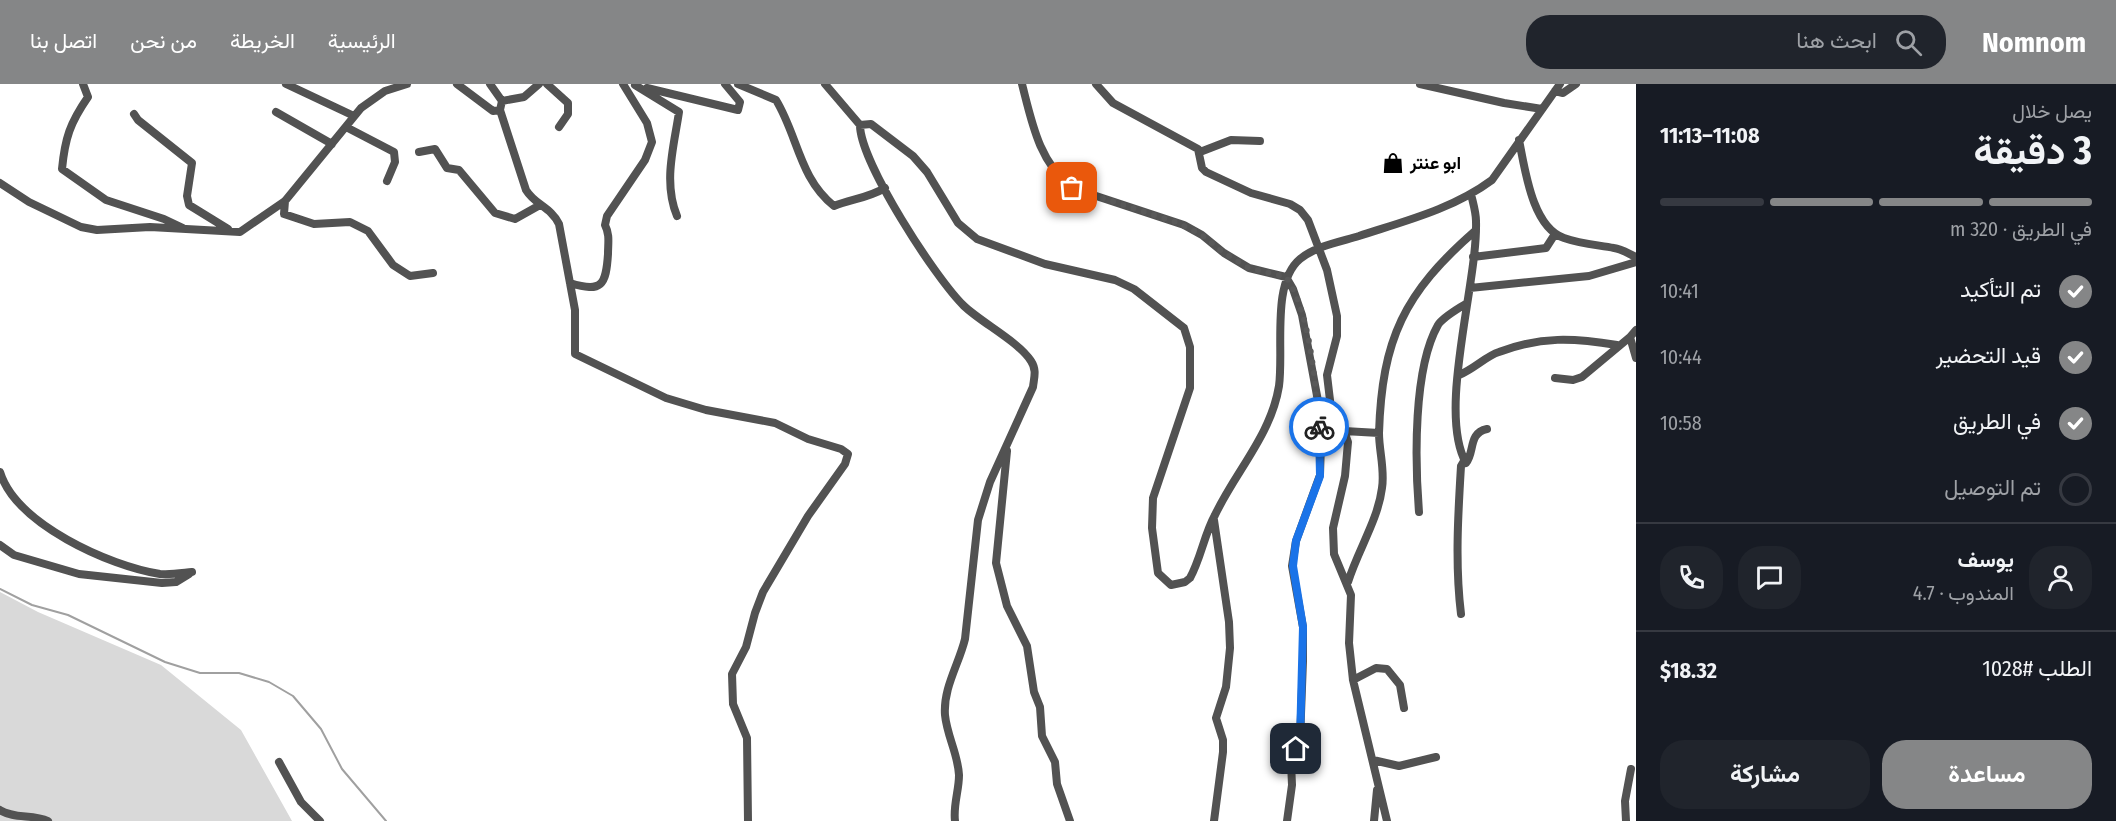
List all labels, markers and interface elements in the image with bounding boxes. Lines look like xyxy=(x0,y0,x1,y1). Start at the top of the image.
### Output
search box xyxy=(1526,15,1946,69)
icon: search xyxy=(1892,26,1925,59)
text: Nomnom xyxy=(1982,26,2086,59)
text: ابحث هنا xyxy=(1796,27,1877,54)
text: اتصل بنا xyxy=(30,28,97,54)
text: من نحن xyxy=(130,28,197,54)
text: الخريطة xyxy=(230,28,295,54)
text: الرئيسية xyxy=(328,28,396,54)
text: يصل خلال xyxy=(2012,99,2092,123)
text: 11:08–11:13 xyxy=(1660,122,1760,149)
text: 3 دقيقة xyxy=(1973,128,2092,174)
shop icon: ابو عنتر xyxy=(1381,151,1405,175)
place label: ابو عنتر xyxy=(1409,152,1461,174)
pin xyxy=(1046,162,1097,213)
icon: bag xyxy=(1055,171,1088,204)
text: في الطريق · 320 m xyxy=(1950,217,2092,241)
icon: check xyxy=(2059,275,2092,308)
text: تم التأكيد xyxy=(1960,276,2041,303)
text: 10:41 xyxy=(1660,279,1699,303)
icon: check xyxy=(2059,341,2092,374)
text: قيد التحضير xyxy=(1936,342,2041,369)
text: 10:44 xyxy=(1660,345,1702,369)
courier xyxy=(1289,397,1349,457)
icon: check xyxy=(2059,407,2092,440)
text: في الطريق xyxy=(1953,408,2041,435)
icon: bike xyxy=(1303,411,1336,444)
text: 10:58 xyxy=(1660,411,1702,435)
text: تم التوصيل xyxy=(1944,474,2041,501)
button: phone xyxy=(1660,546,1723,609)
button: chat xyxy=(1738,546,1801,609)
text: يوسف xyxy=(1958,546,2014,573)
button: person xyxy=(2029,546,2092,609)
text: المندوب · 4.7 xyxy=(1913,581,2014,605)
text: الطلب #1028 xyxy=(1982,655,2092,682)
text: $18.32 xyxy=(1660,657,1717,684)
pin xyxy=(1270,723,1321,774)
icon: home xyxy=(1279,732,1312,765)
button: مشاركة xyxy=(1660,740,1870,809)
button: مساعدة xyxy=(1882,740,2092,809)

